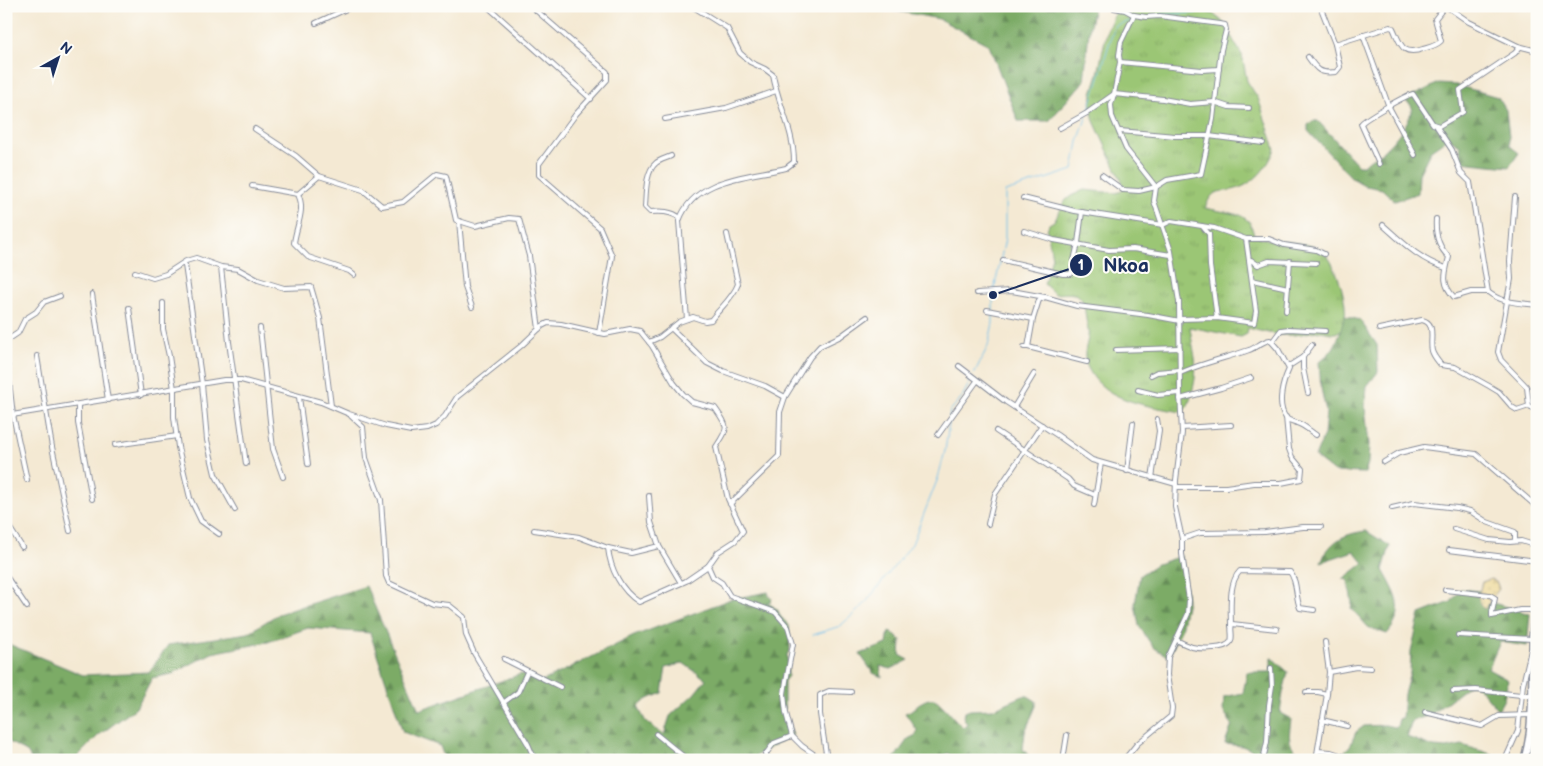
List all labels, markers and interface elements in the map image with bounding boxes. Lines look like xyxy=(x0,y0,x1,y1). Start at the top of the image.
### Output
north arrow xyxy=(32,32,82,82)
text: N xyxy=(56,38,75,58)
callout: Nkoa xyxy=(1068,248,1159,282)
text: Nkoa xyxy=(1103,255,1149,278)
text: 1 xyxy=(1078,256,1084,275)

